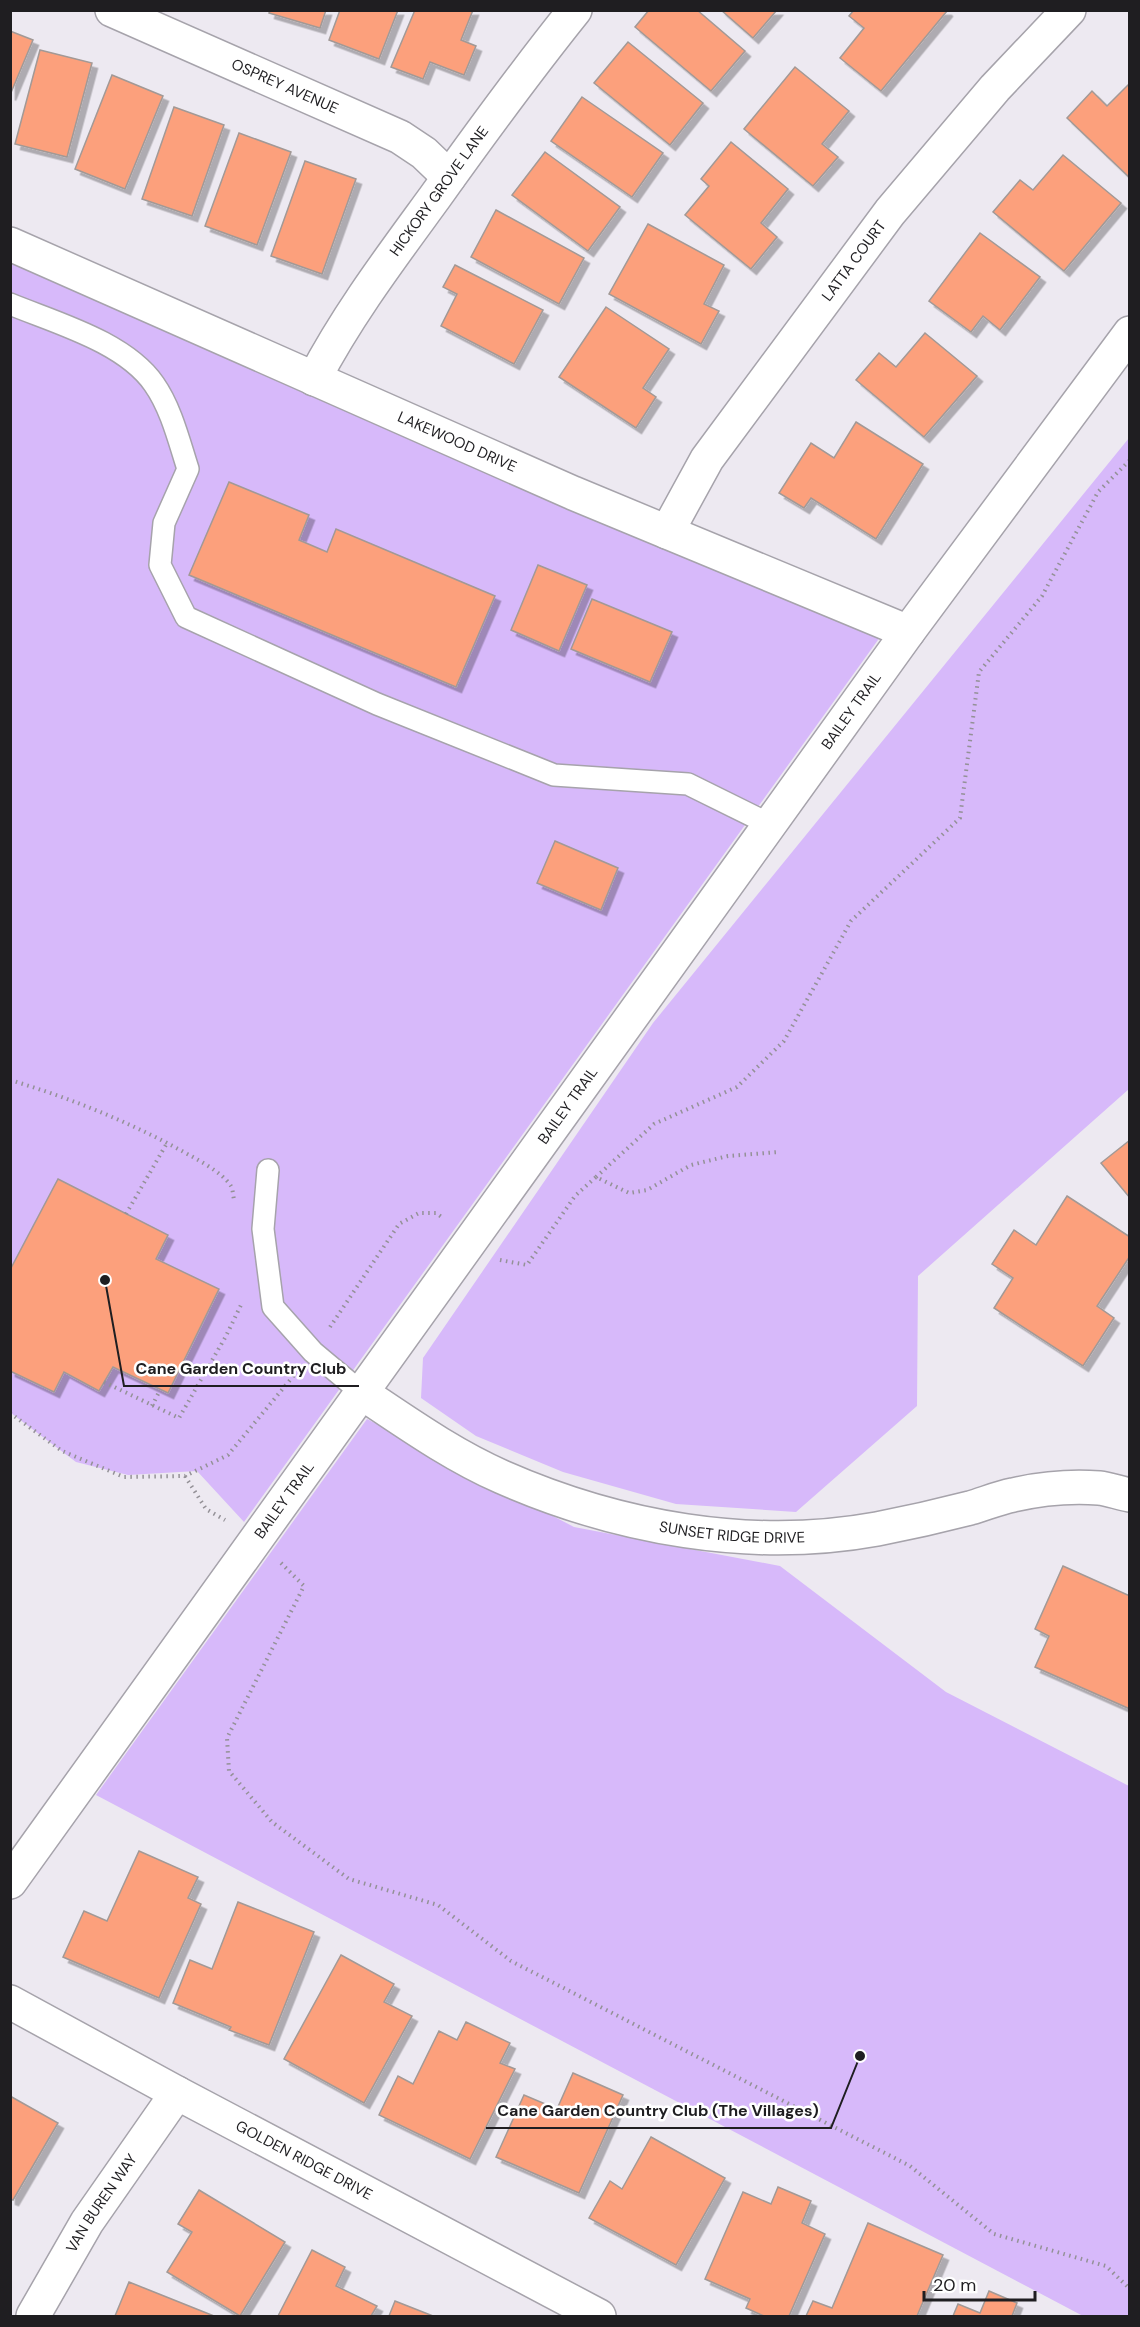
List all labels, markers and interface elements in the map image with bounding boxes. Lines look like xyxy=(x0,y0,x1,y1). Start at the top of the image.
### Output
street label: OSPREY AVENUE xyxy=(228,54,342,119)
street label: HICKORY GROVE LANE xyxy=(385,122,493,260)
street label: LATTA COURT xyxy=(817,216,890,305)
street label: LAKEWOOD DRIVE xyxy=(395,407,520,477)
street label: BAILEY TRAIL xyxy=(817,668,886,753)
street label: BAILEY TRAIL xyxy=(533,1063,602,1148)
callout: Cane Garden Country Club xyxy=(124,1352,359,1386)
text: Cane Garden Country Club xyxy=(135,1358,347,1379)
street label: BAILEY TRAIL xyxy=(250,1458,319,1543)
street label: SUNSET RIDGE DRIVE xyxy=(658,1516,806,1548)
callout: Cane Garden Country Club (The Villages) xyxy=(486,2094,831,2128)
text: Cane Garden Country Club (The Villages) xyxy=(497,2100,819,2121)
street label: GOLDEN RIDGE DRIVE xyxy=(232,2116,376,2205)
street label: VAN BUREN WAY xyxy=(62,2150,142,2256)
scale bar xyxy=(924,2264,1035,2302)
text: 20 m xyxy=(933,2273,976,2297)

